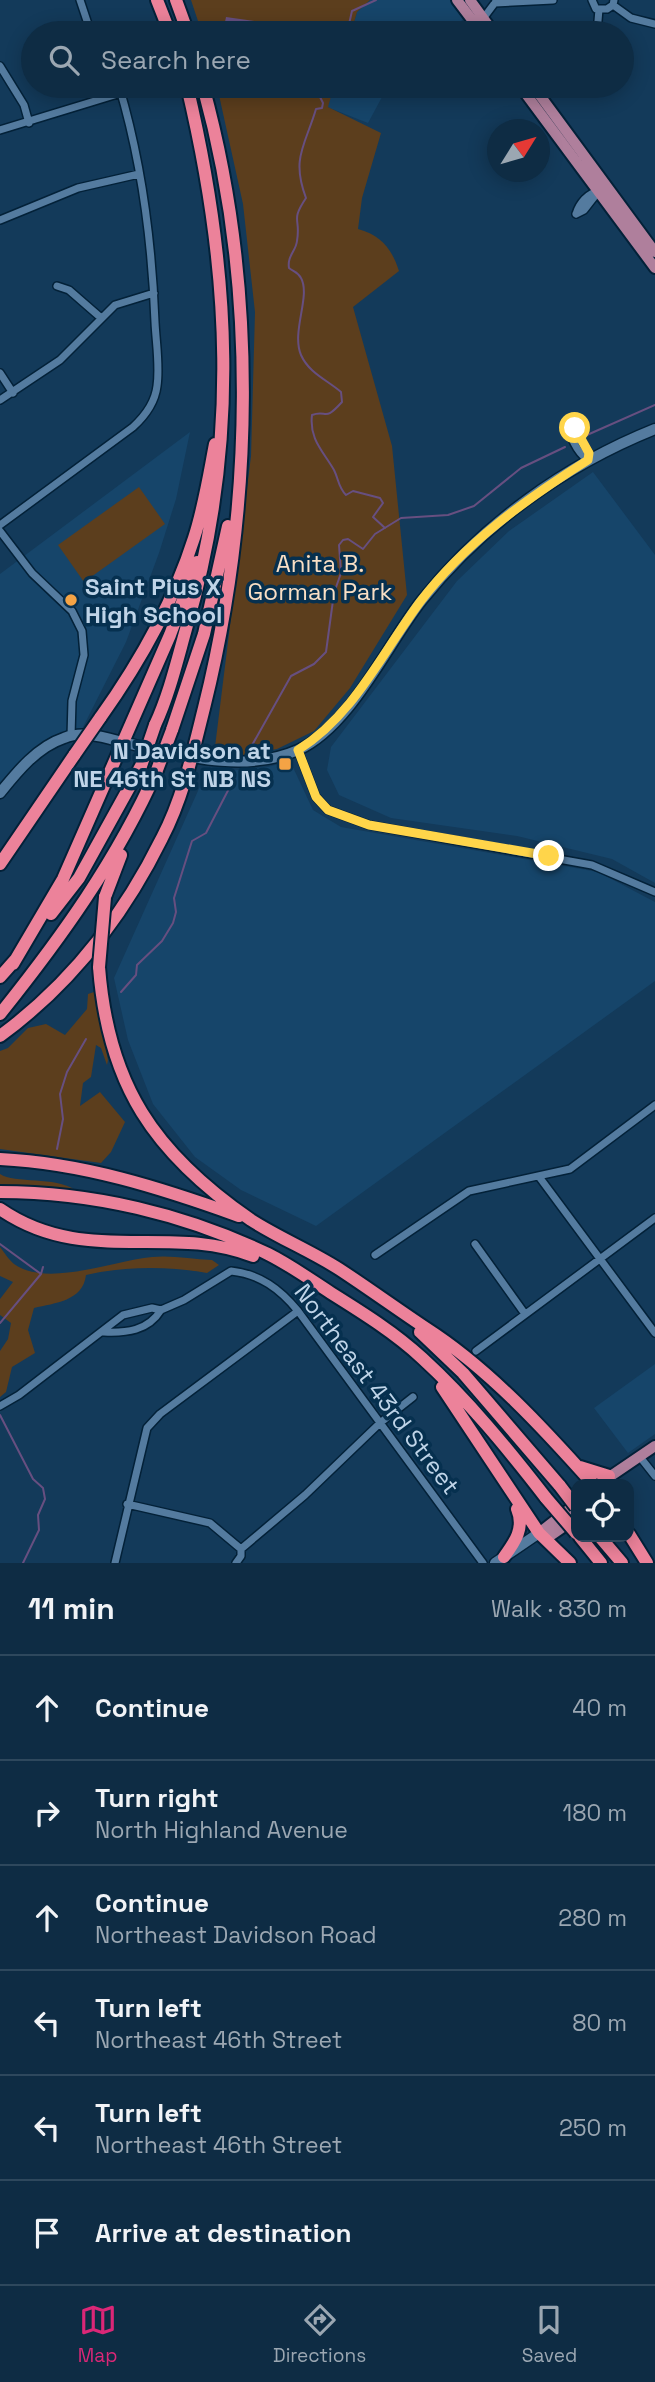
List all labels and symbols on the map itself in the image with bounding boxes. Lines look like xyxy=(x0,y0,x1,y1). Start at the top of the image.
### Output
north arrow xyxy=(487,119,550,182)
route start xyxy=(559,412,590,443)
park label: Anita B. Gorman Park xyxy=(248,548,393,607)
place label: Saint Pius X High School xyxy=(85,571,222,630)
marker: Saint Pius X High School xyxy=(63,592,79,608)
place label: N Davidson at NE 46th St NB NS xyxy=(73,735,271,794)
marker: N Davidson at NE 46th St NB NS xyxy=(277,756,293,772)
route end xyxy=(533,840,564,871)
street label: Northeast 43rd Street xyxy=(288,1277,466,1501)

